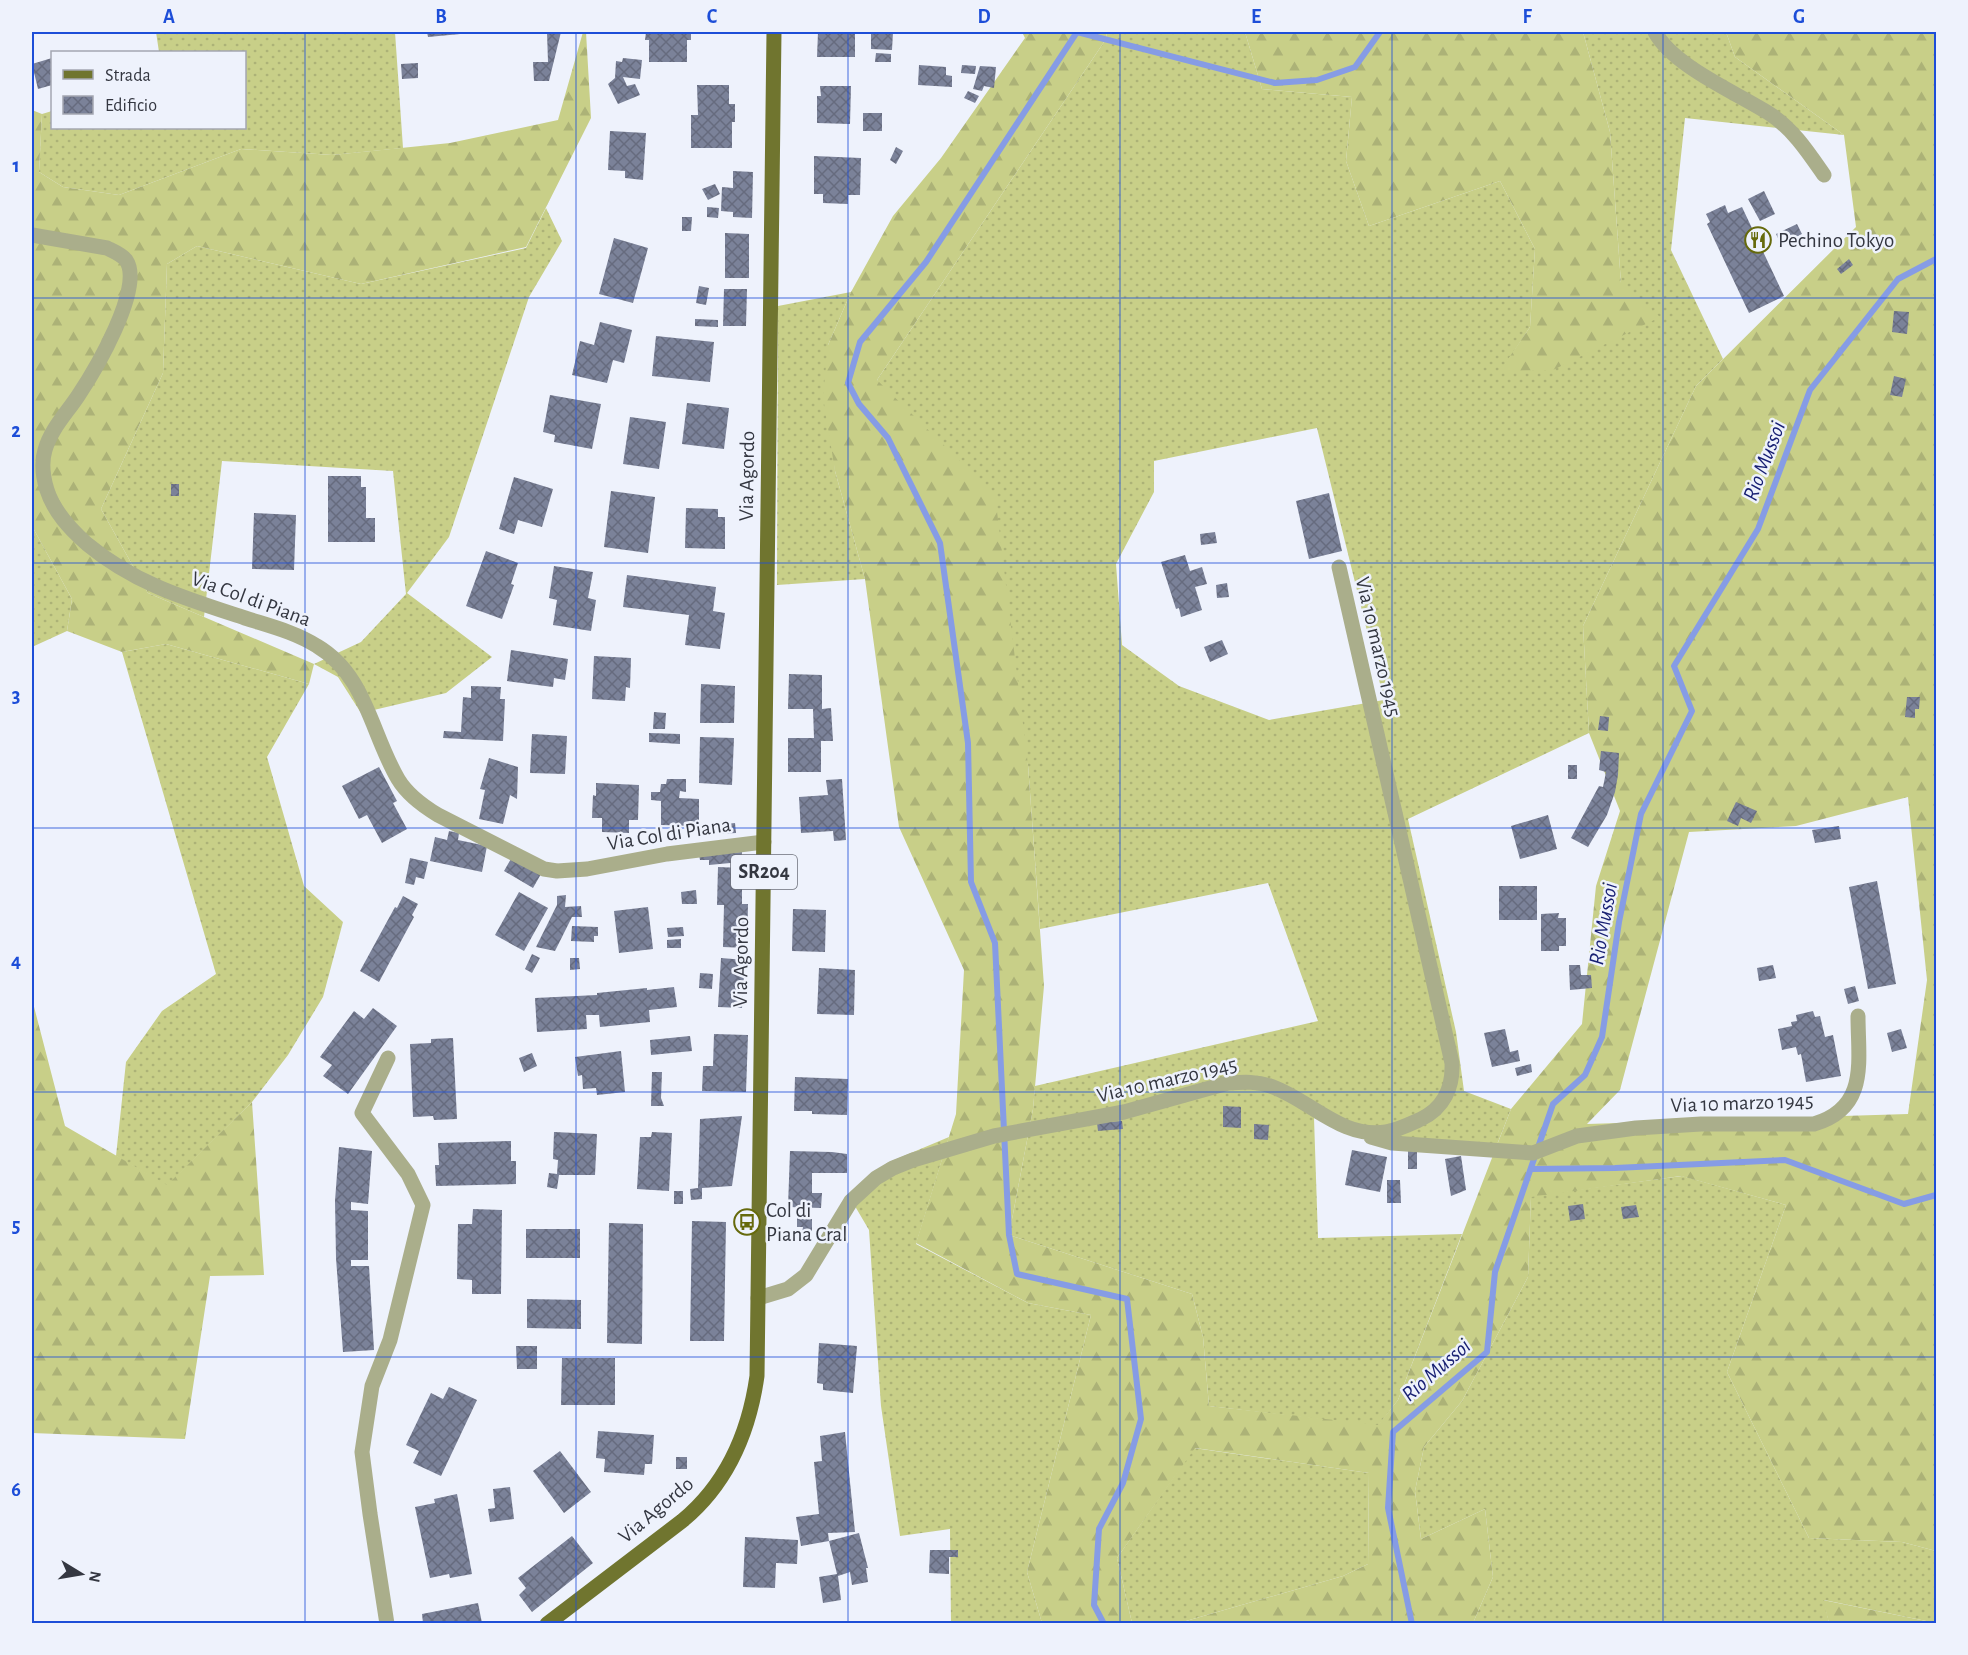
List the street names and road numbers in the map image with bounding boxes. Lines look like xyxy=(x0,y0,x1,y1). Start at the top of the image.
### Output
street label: Via Agordo xyxy=(736,431,758,521)
street label: Via Col di Piana xyxy=(189,568,314,630)
street label: Via 10 marzo 1945 xyxy=(1352,575,1404,719)
street label: Via Col di Piana xyxy=(606,814,733,854)
road number: SR204 xyxy=(731,855,797,889)
street label: Via Agordo xyxy=(730,917,752,1007)
street label: Via 10 marzo 1945 xyxy=(1095,1054,1239,1106)
street label: Via 10 marzo 1945 xyxy=(1670,1090,1814,1116)
street label: Via Agordo xyxy=(615,1473,697,1547)

